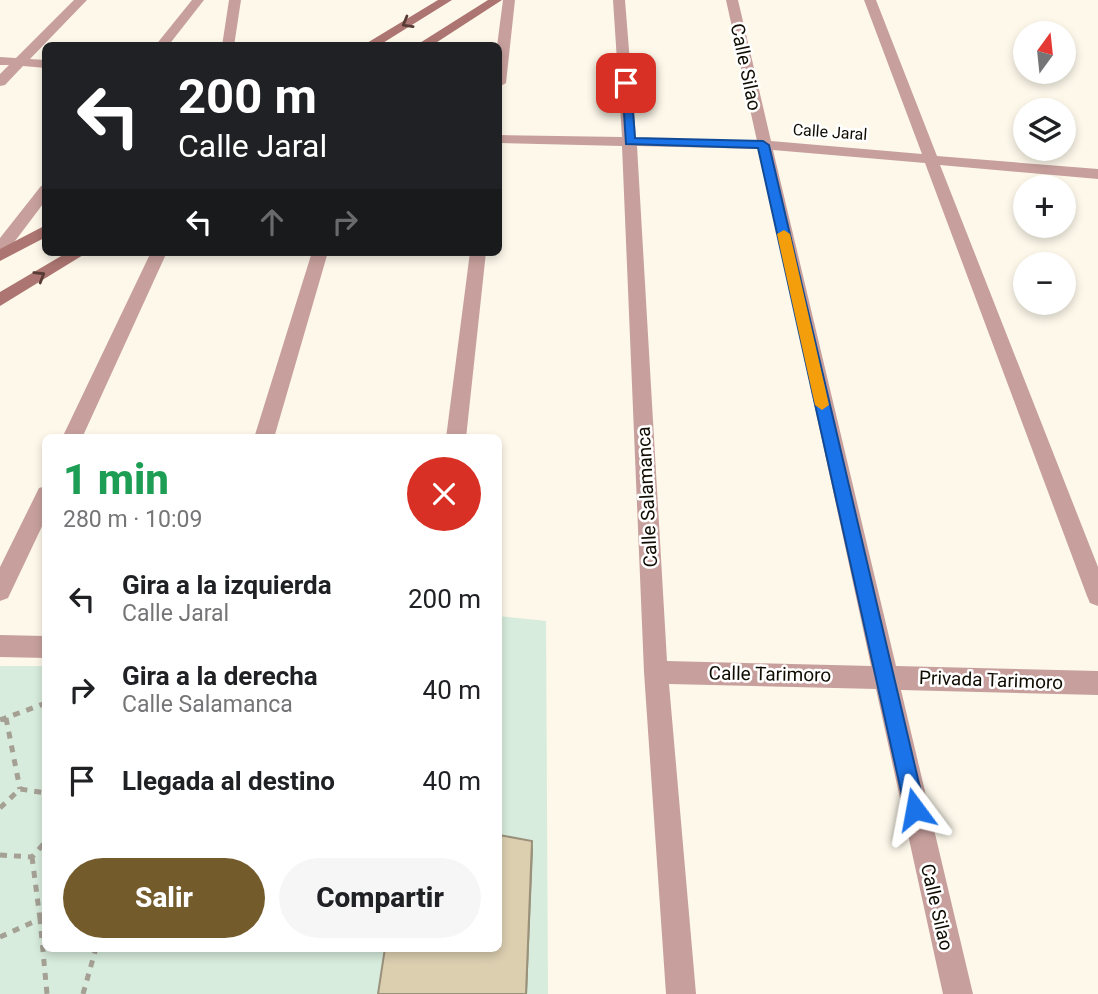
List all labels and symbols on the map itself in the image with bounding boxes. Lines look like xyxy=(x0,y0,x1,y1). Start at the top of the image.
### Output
one-way arrow xyxy=(402,15,414,28)
street label: Calle Silao xyxy=(726,21,766,113)
north arrow xyxy=(1013,21,1076,84)
pin xyxy=(596,53,656,113)
street label: Calle Jaral xyxy=(792,120,868,144)
one-way arrow xyxy=(32,272,45,285)
street label: Calle Salamanca xyxy=(632,426,662,568)
street label: Calle Tarimoro xyxy=(708,661,832,687)
street label: Privada Tarimoro xyxy=(919,666,1063,694)
position arrow xyxy=(878,772,952,846)
street label: Calle Silao xyxy=(916,861,958,953)

